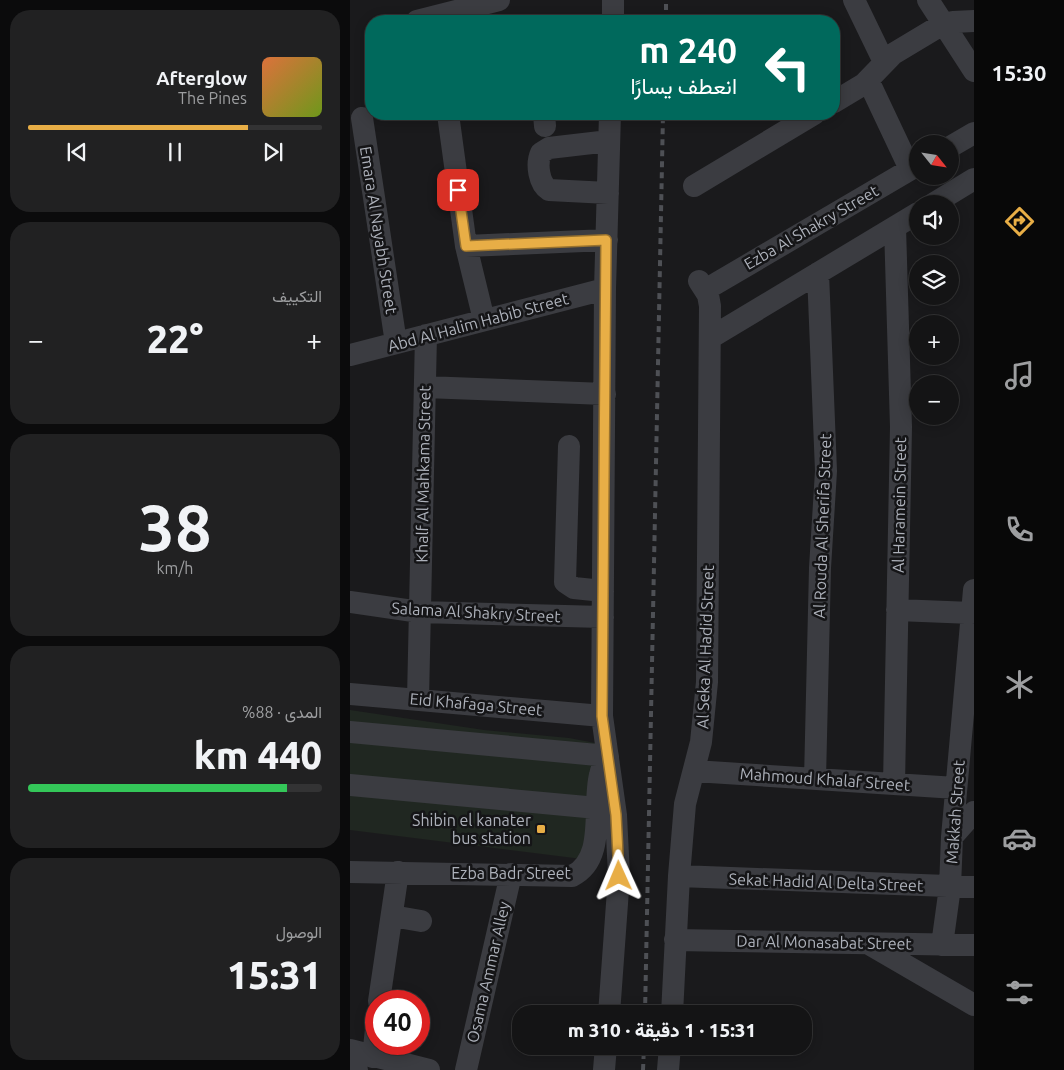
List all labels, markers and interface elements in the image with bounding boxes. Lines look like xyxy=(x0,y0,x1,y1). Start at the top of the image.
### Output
text: 240 m xyxy=(639,30,737,70)
icon: left xyxy=(755,35,820,100)
text: 15:30 xyxy=(991,60,1047,85)
text: Afterglow xyxy=(156,67,247,89)
text: انعطف يسارًا xyxy=(630,73,737,98)
text: The Pines xyxy=(178,89,247,107)
north arrow xyxy=(909,135,959,185)
map controls xyxy=(909,135,959,425)
icon: previous xyxy=(63,138,91,166)
icon: pause xyxy=(161,138,189,166)
icon: next xyxy=(259,138,287,166)
street label: Emara Al Nayabh Street xyxy=(357,145,401,316)
pin xyxy=(437,169,479,211)
icon: arrive xyxy=(444,176,472,204)
street label: Ezba Al Shakry Street xyxy=(741,181,882,273)
button: sound xyxy=(909,195,959,245)
icon: directions xyxy=(1002,204,1037,239)
button: layers xyxy=(909,255,959,305)
text: التكييف xyxy=(272,287,322,305)
street label: Abd Al Halim Habib Street xyxy=(386,289,571,355)
button: + xyxy=(909,315,959,365)
text: 22° xyxy=(147,318,203,360)
text: − xyxy=(28,324,44,355)
text: + xyxy=(306,324,322,355)
icon: music xyxy=(1002,358,1037,393)
button: − xyxy=(909,375,959,425)
street label: Khalf Al Mahkama Street xyxy=(412,385,434,563)
street label: Al Rouda Al Sherifa Street xyxy=(810,432,834,619)
street label: Al Haramein Street xyxy=(889,436,909,573)
text: 38 xyxy=(138,490,212,563)
icon: phone xyxy=(1002,512,1037,547)
text: km/h xyxy=(157,559,193,577)
street label: Al Seka Al Hadid Street xyxy=(693,564,717,729)
street label: Salama Al Shakry Street xyxy=(391,599,562,625)
icon: climate xyxy=(1002,667,1037,702)
street label: Eid Khafaga Street xyxy=(409,689,544,719)
text: المدى · 88% xyxy=(242,703,322,721)
text: 440 km xyxy=(194,734,322,776)
street label: Makkah Street xyxy=(942,759,968,864)
street label: Mahmoud Khalaf Street xyxy=(739,764,911,794)
place label: Shibin el kanater bus station xyxy=(412,811,531,847)
icon: car xyxy=(1002,821,1037,856)
marker: Shibin el kanater bus station xyxy=(535,823,547,835)
position arrow xyxy=(592,849,644,901)
street label: Ezba Badr Street xyxy=(451,864,572,882)
street label: Sekat Hadid Al Delta Street xyxy=(728,870,924,894)
street label: Osama Ammar Alley xyxy=(463,899,513,1044)
text: الوصول xyxy=(276,923,322,941)
street label: Dar Al Monasabat Street xyxy=(736,931,913,953)
text: 15:31 xyxy=(227,954,322,996)
icon: filters xyxy=(1002,975,1037,1010)
speed limit sign: 40 xyxy=(365,990,430,1055)
text: 15:31 · 1 دقيقة · 310 m xyxy=(568,1019,756,1041)

